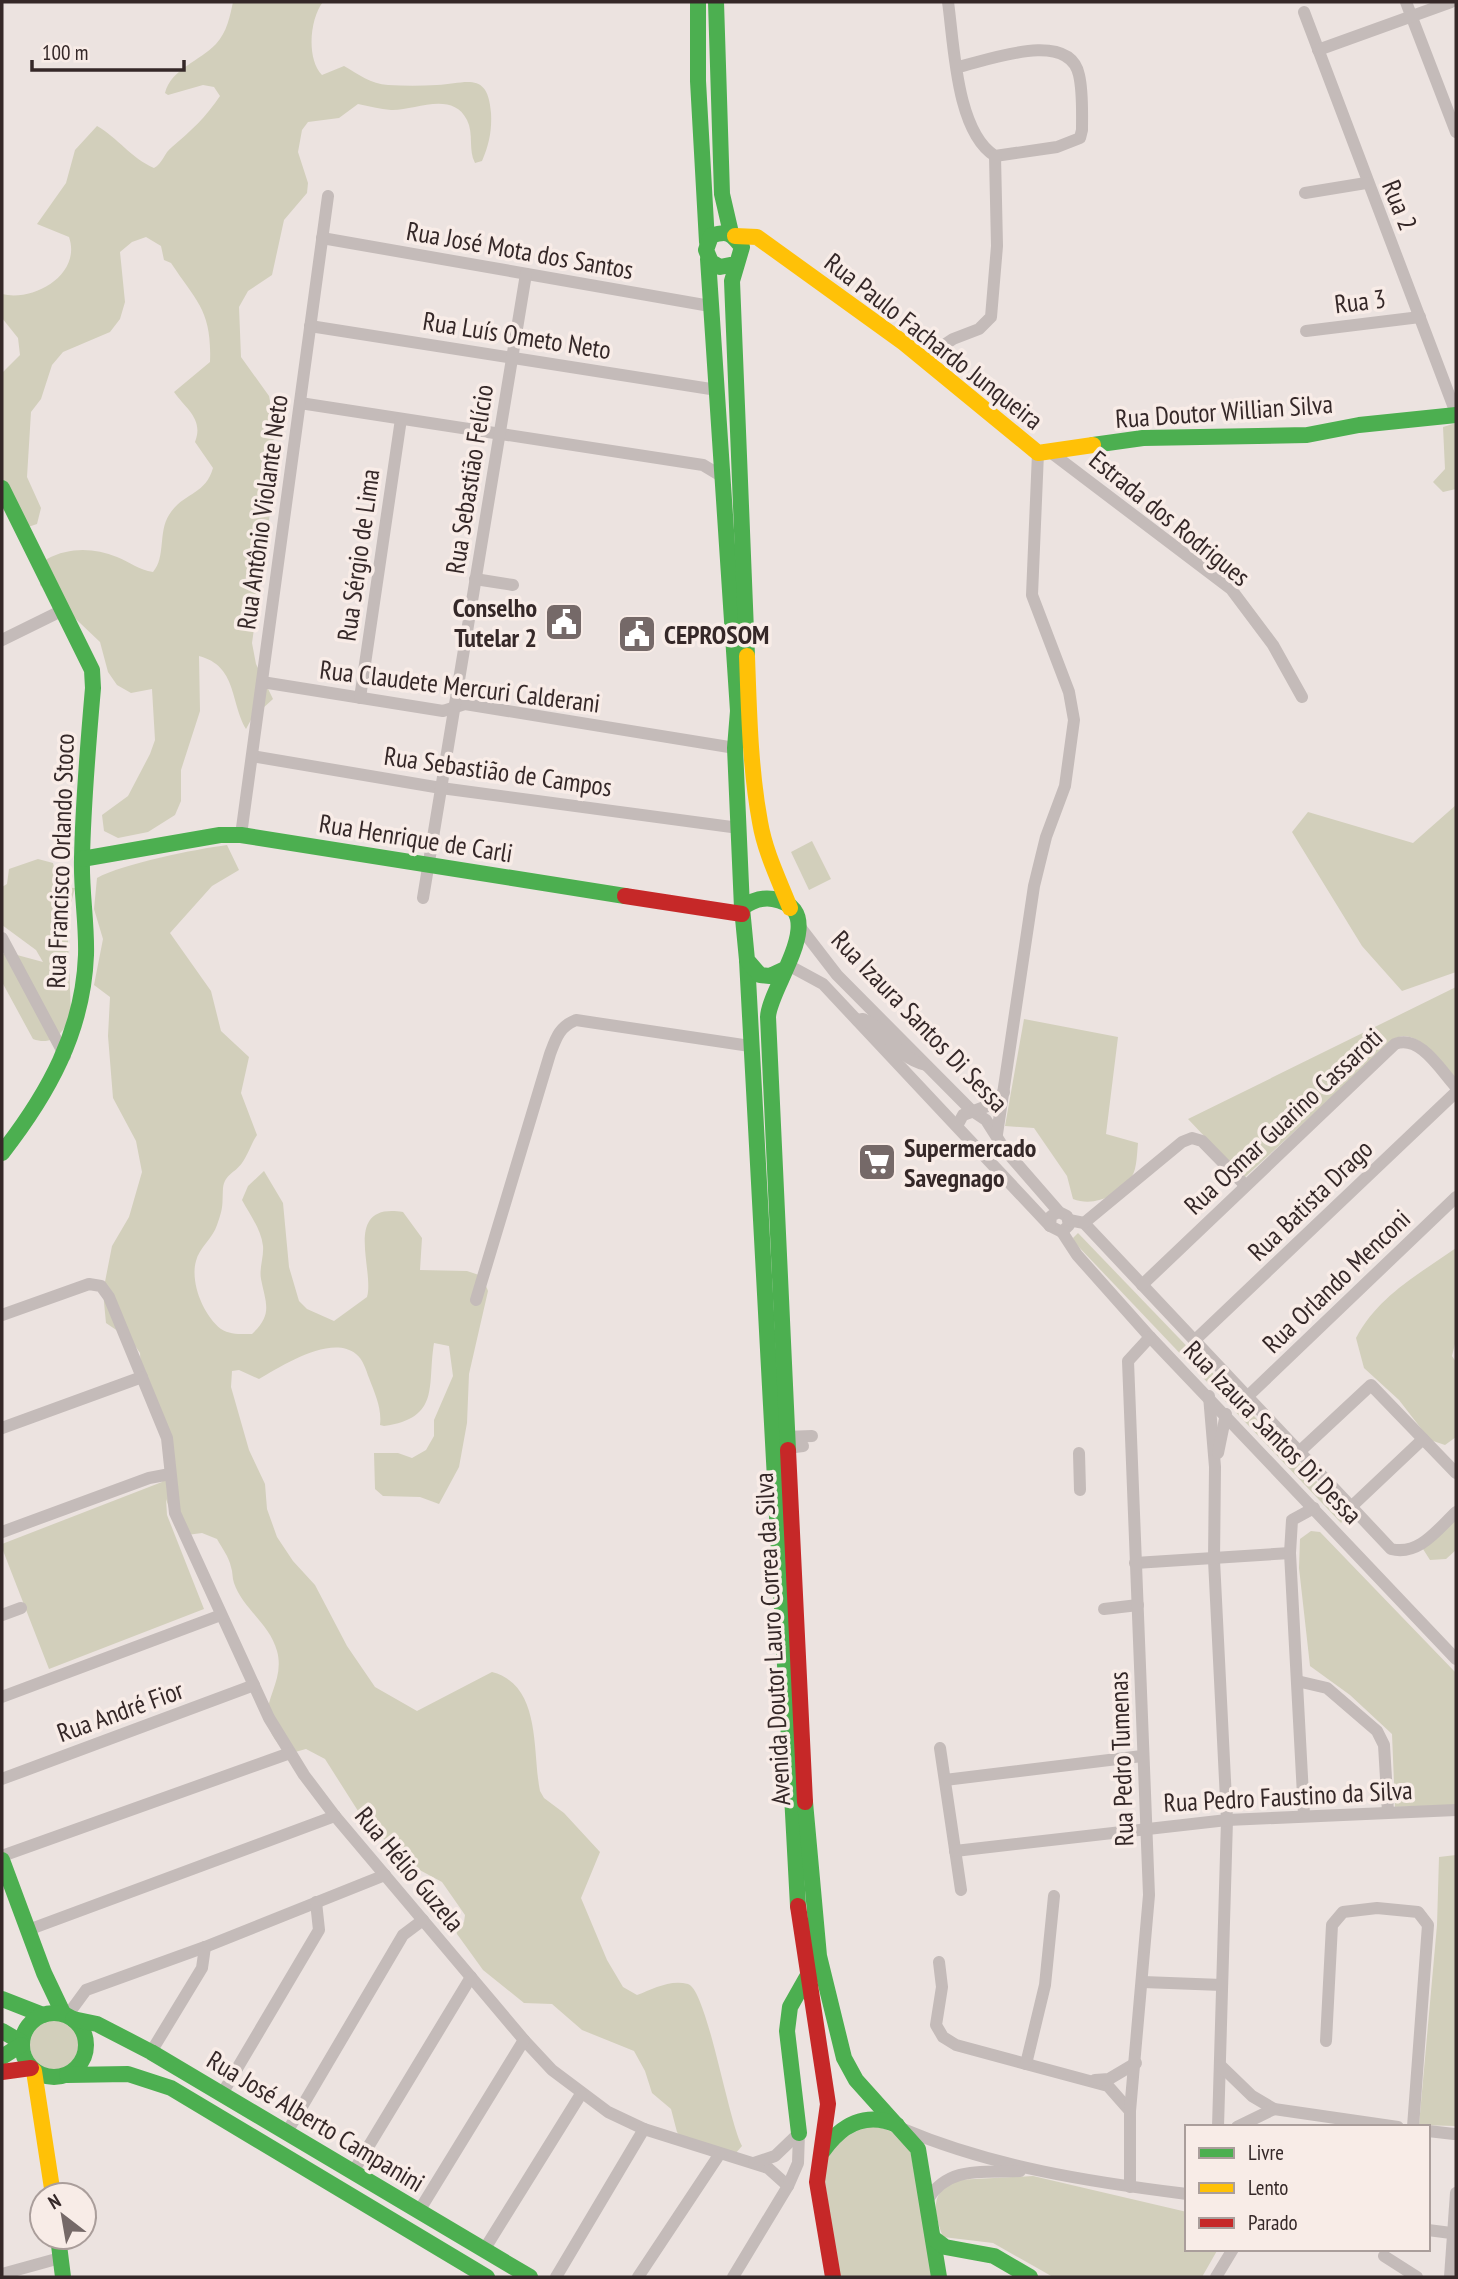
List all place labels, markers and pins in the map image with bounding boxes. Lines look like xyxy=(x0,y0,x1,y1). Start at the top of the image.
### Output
place label: Conselho Tutelar 2 xyxy=(453,591,537,654)
public building icon: Conselho Tutelar 2 xyxy=(543,601,585,643)
public building icon: CEPROSOM xyxy=(616,613,658,655)
place label: CEPROSOM xyxy=(664,618,769,651)
place label: Supermercado Savegnago xyxy=(904,1131,1036,1194)
supermarket icon: Supermercado Savegnago xyxy=(856,1141,898,1183)

